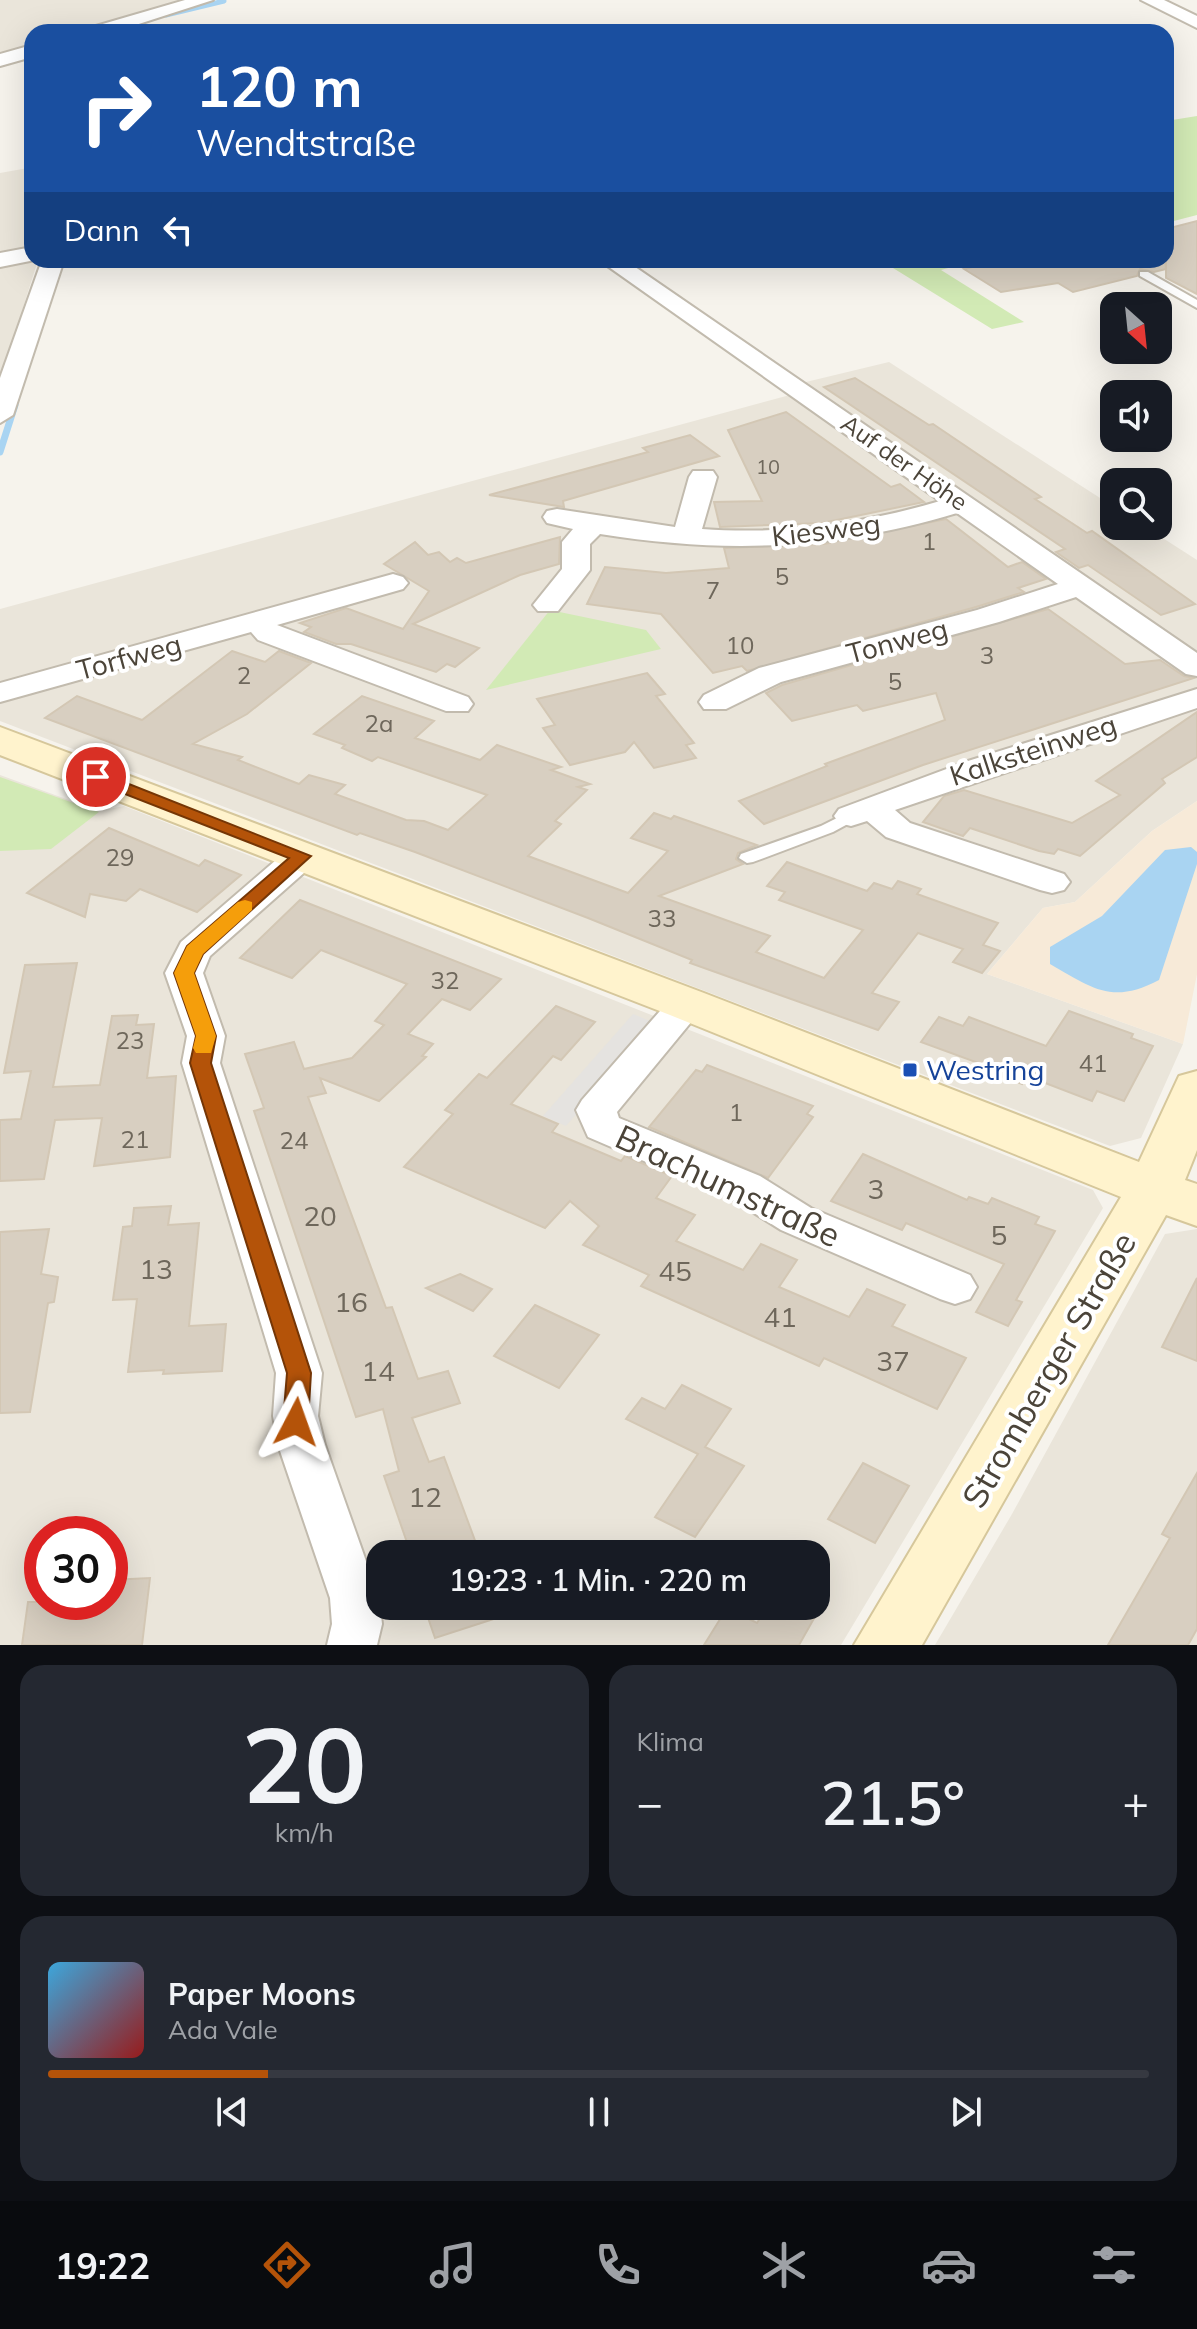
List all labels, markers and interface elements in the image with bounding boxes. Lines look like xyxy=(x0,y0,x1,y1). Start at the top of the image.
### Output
text: 120 m xyxy=(196,51,363,121)
icon: right xyxy=(64,56,168,160)
text: Wendtstraße xyxy=(196,120,416,165)
icon: left xyxy=(156,208,200,252)
text: Dann xyxy=(64,211,140,249)
north arrow xyxy=(1100,292,1172,364)
map controls xyxy=(1100,292,1172,540)
button: sound xyxy=(1100,380,1172,452)
street label: Auf der Höhe xyxy=(836,408,974,517)
house number: 10 xyxy=(756,454,780,479)
button: search xyxy=(1100,468,1172,540)
street label: Kiesweg xyxy=(769,505,882,554)
house number: 1 xyxy=(922,526,936,556)
house number: 5 xyxy=(775,561,789,591)
house number: 7 xyxy=(706,575,720,605)
street label: Tonweg xyxy=(842,610,951,671)
street label: Torfweg xyxy=(73,626,185,687)
house number: 10 xyxy=(726,630,754,660)
house number: 3 xyxy=(980,640,994,670)
house number: 2 xyxy=(237,660,251,690)
house number: 5 xyxy=(888,666,902,696)
street label: Kalksteinweg xyxy=(945,706,1121,793)
house number: 2a xyxy=(365,708,393,738)
pin xyxy=(62,743,130,811)
icon: arrive xyxy=(74,755,118,799)
house number: 29 xyxy=(106,842,134,872)
house number: 33 xyxy=(648,903,676,933)
house number: 32 xyxy=(431,965,459,995)
house number: 23 xyxy=(116,1025,144,1055)
house number: 41 xyxy=(1079,1048,1107,1078)
place label: Westring xyxy=(926,1052,1044,1087)
marker: Westring xyxy=(901,1061,919,1079)
house number: 1 xyxy=(729,1097,743,1127)
street label: Brachumstraße xyxy=(609,1115,847,1256)
house number: 21 xyxy=(121,1124,149,1154)
house number: 24 xyxy=(280,1125,308,1155)
house number: 3 xyxy=(868,1171,884,1206)
house number: 20 xyxy=(303,1198,337,1233)
house number: 5 xyxy=(991,1217,1007,1252)
street label: Stromberger Straße xyxy=(952,1224,1145,1515)
house number: 13 xyxy=(139,1251,173,1286)
house number: 45 xyxy=(658,1253,692,1288)
house number: 16 xyxy=(334,1284,368,1319)
house number: 41 xyxy=(763,1299,797,1334)
house number: 37 xyxy=(876,1343,910,1378)
house number: 14 xyxy=(361,1353,395,1388)
position arrow xyxy=(254,1380,338,1464)
house number: 12 xyxy=(408,1479,442,1514)
speed limit sign: 30 xyxy=(24,1516,128,1620)
text: 19:23 · 1 Min. · 220 m xyxy=(449,1561,747,1599)
text: 20 xyxy=(242,1698,367,1829)
text: Klima xyxy=(637,1725,704,1758)
text: 21.5° xyxy=(820,1765,965,1840)
text: − xyxy=(637,1775,663,1830)
text: + xyxy=(1123,1775,1149,1830)
text: km/h xyxy=(275,1816,334,1849)
text: Paper Moons xyxy=(168,1975,356,2013)
text: Ada Vale xyxy=(168,2013,278,2046)
icon: previous xyxy=(210,2090,254,2134)
icon: pause xyxy=(577,2090,621,2134)
icon: next xyxy=(944,2090,988,2134)
icon: directions xyxy=(259,2237,315,2293)
icon: music xyxy=(425,2237,481,2293)
icon: phone xyxy=(590,2237,646,2293)
icon: climate xyxy=(756,2237,812,2293)
icon: car xyxy=(921,2237,977,2293)
icon: filters xyxy=(1086,2237,1142,2293)
text: 19:22 xyxy=(55,2243,150,2288)

